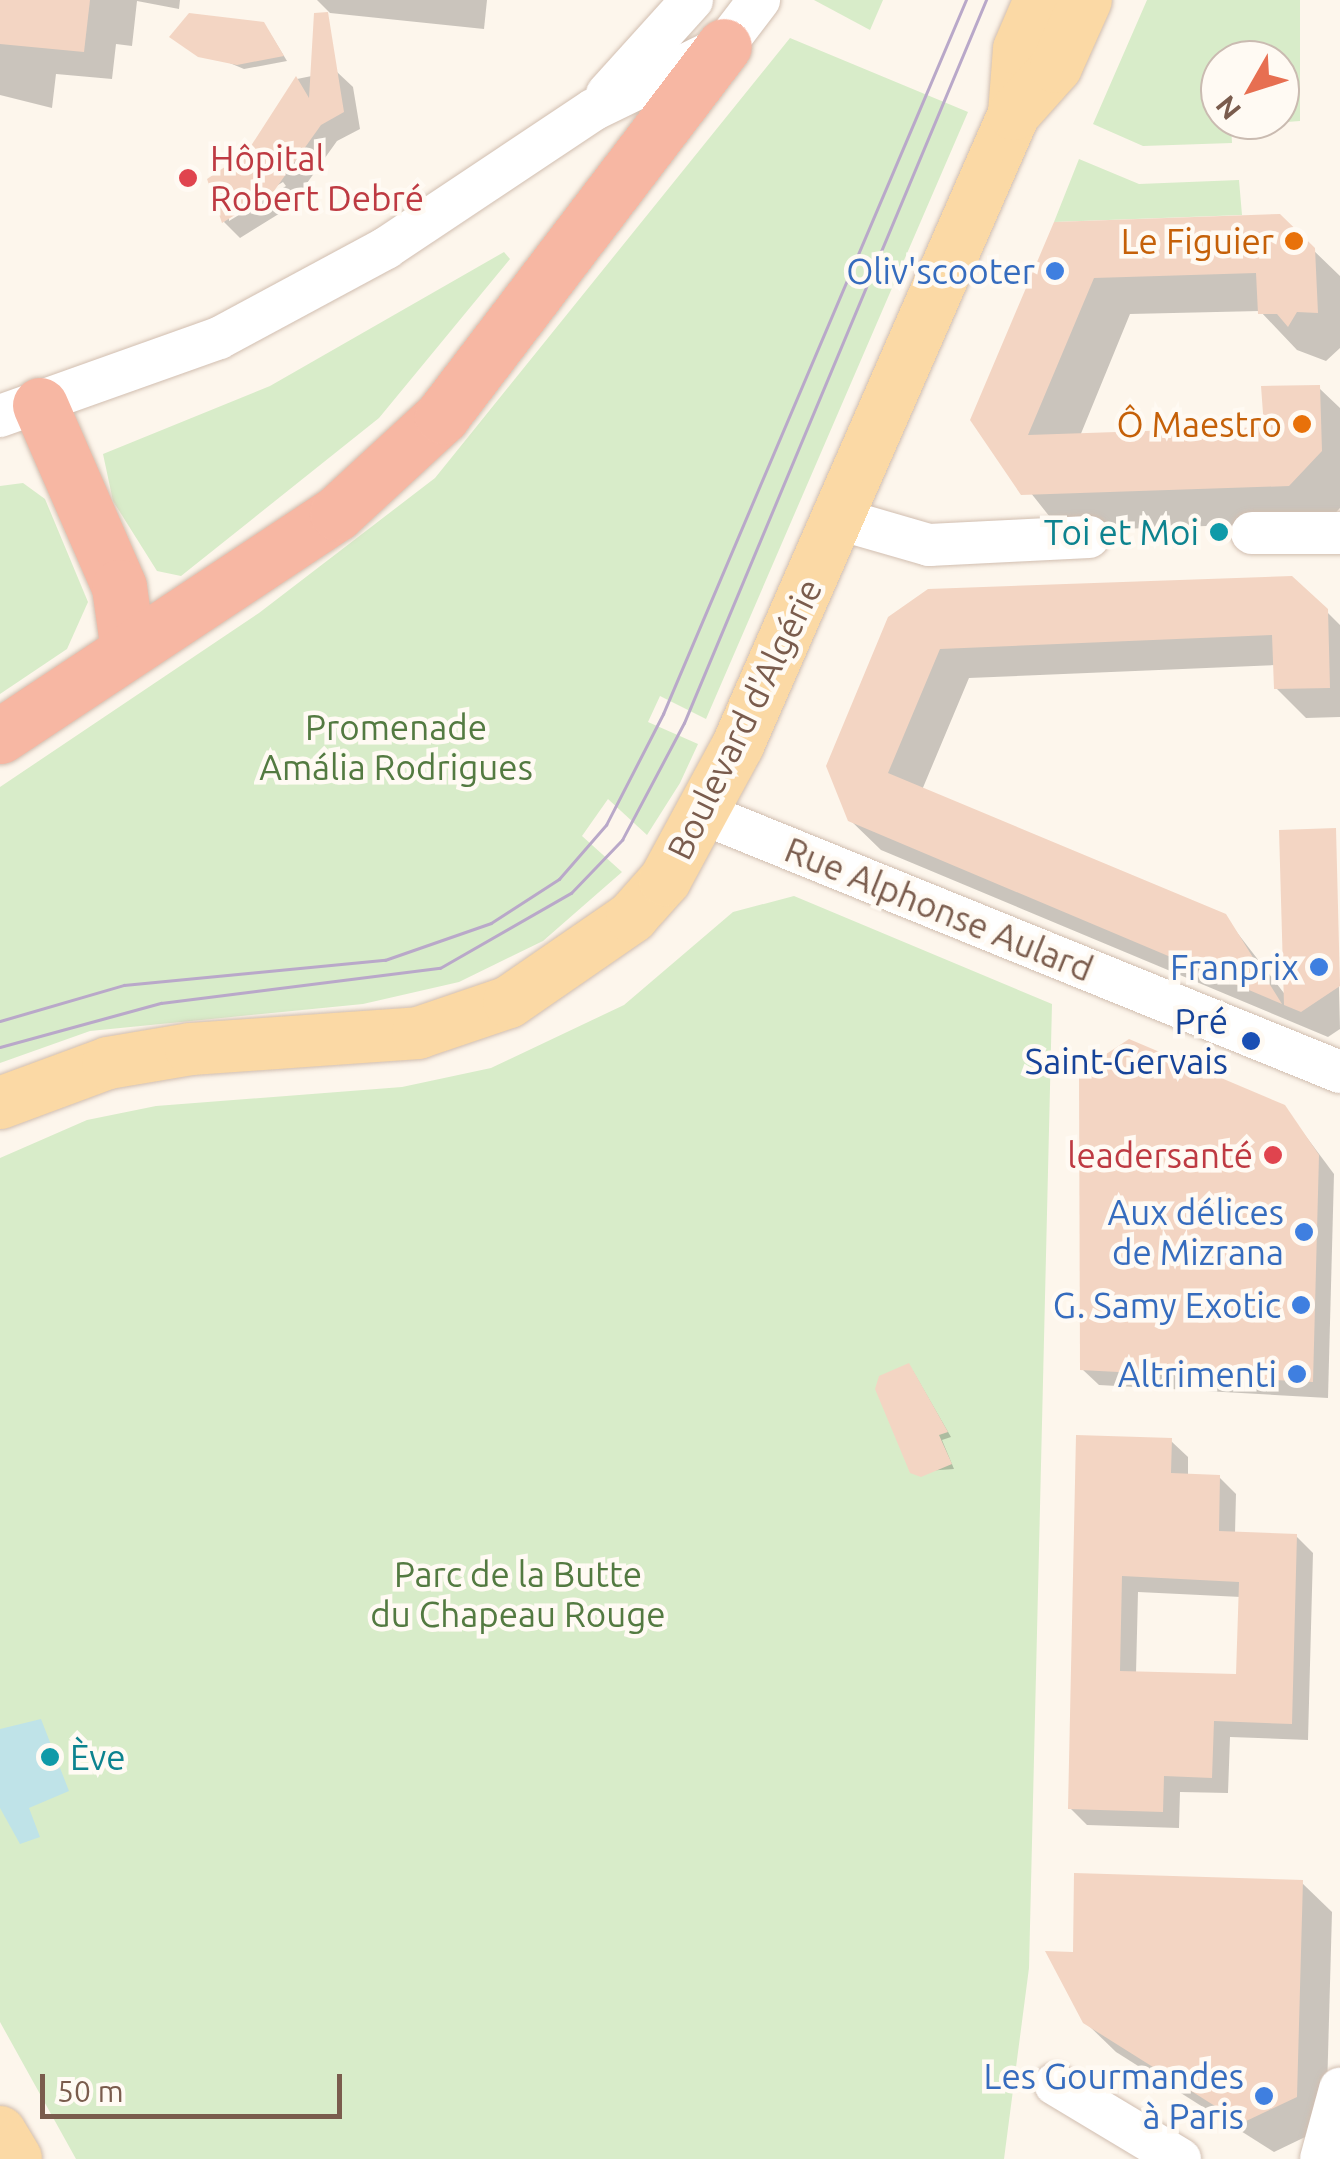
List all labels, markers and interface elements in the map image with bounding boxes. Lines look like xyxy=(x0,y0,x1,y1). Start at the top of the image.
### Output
north arrow xyxy=(1200,40,1300,140)
text: N xyxy=(1209,90,1246,126)
place label: Hôpital Robert Debré xyxy=(210,137,424,219)
marker: Hôpital Robert Debré xyxy=(175,165,201,191)
place label: Le Figuier xyxy=(1121,220,1274,262)
marker: Le Figuier xyxy=(1283,230,1305,252)
place label: Oliv'scooter xyxy=(846,250,1035,292)
marker: Oliv'scooter xyxy=(1044,260,1066,282)
place label: Ô Maestro xyxy=(1116,403,1282,445)
marker: Ô Maestro xyxy=(1291,413,1313,435)
place label: Toi et Moi xyxy=(1044,511,1199,553)
marker: Toi et Moi xyxy=(1208,521,1230,543)
street label: Boulevard d'Algérie xyxy=(658,572,830,866)
park label: Promenade Amália Rodrigues xyxy=(259,706,533,788)
street label: Rue Alphonse Aulard xyxy=(779,828,1099,990)
place label: Franprix xyxy=(1170,946,1299,988)
marker: Franprix xyxy=(1308,956,1330,978)
place label: Pré Saint-Gervais xyxy=(1025,1000,1228,1082)
marker: Pré Saint-Gervais xyxy=(1238,1028,1264,1054)
place label: leadersanté xyxy=(1067,1134,1253,1176)
marker: leadersanté xyxy=(1262,1144,1284,1166)
place label: Aux délices de Mizrana xyxy=(1107,1191,1284,1273)
marker: Aux délices de Mizrana xyxy=(1293,1221,1315,1243)
place label: G. Samy Exotic xyxy=(1053,1284,1281,1326)
marker: G. Samy Exotic xyxy=(1290,1294,1312,1316)
place label: Altrimenti xyxy=(1118,1353,1277,1395)
marker: Altrimenti xyxy=(1286,1363,1308,1385)
park label: Parc de la Butte du Chapeau Rouge xyxy=(370,1553,666,1635)
place label: Ève xyxy=(70,1736,126,1778)
marker: Ève xyxy=(39,1746,61,1768)
scale bar xyxy=(45,2054,348,2116)
place label: Les Gourmandes à Paris xyxy=(984,2055,1244,2137)
text: 50 m xyxy=(57,2074,124,2108)
marker: Les Gourmandes à Paris xyxy=(1253,2085,1275,2107)

